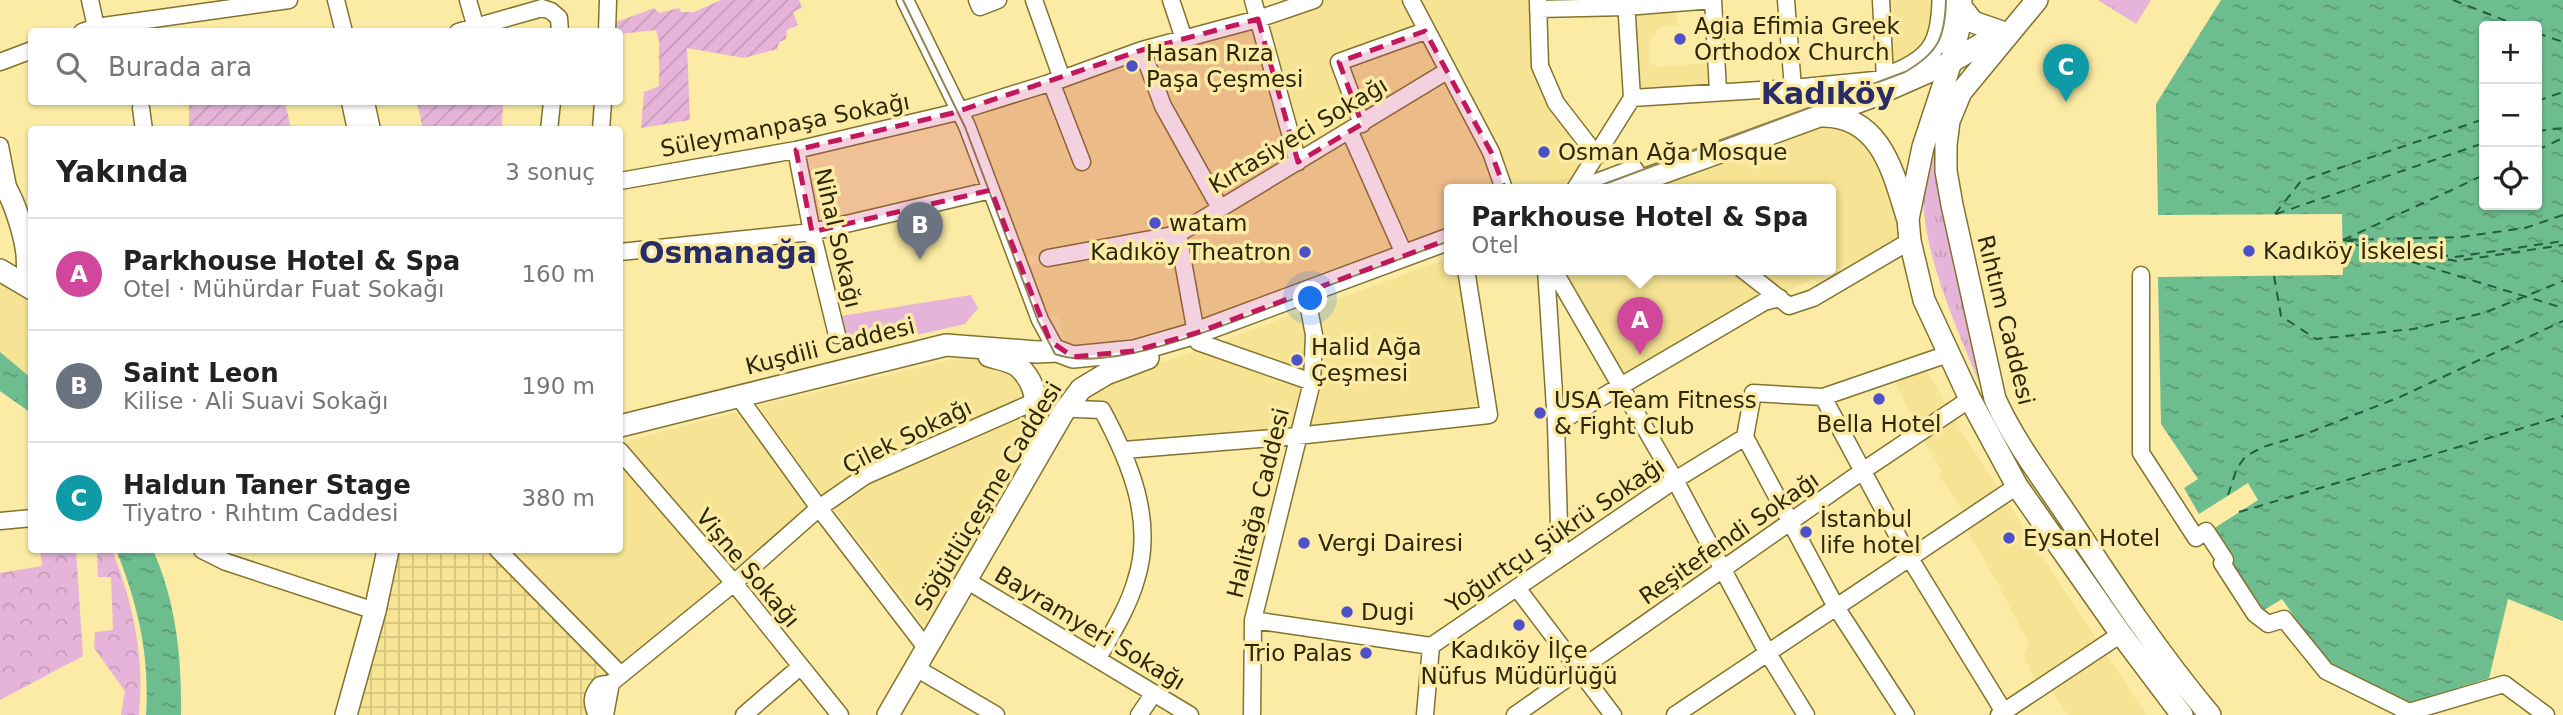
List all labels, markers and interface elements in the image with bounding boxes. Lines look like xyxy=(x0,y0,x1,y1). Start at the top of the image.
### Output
place label: Agia Efimia Greek Orthodox Church xyxy=(1694,13,1900,65)
map controls xyxy=(2479,21,2542,210)
button: + xyxy=(2479,21,2542,84)
search box xyxy=(28,28,623,105)
marker: Agia Efimia Greek Orthodox Church xyxy=(1672,31,1688,47)
place label: Hasan Rıza Paşa Çeşmesi xyxy=(1146,40,1303,92)
pin: C xyxy=(2043,44,2089,102)
icon: search xyxy=(52,48,90,86)
text: Burada ara xyxy=(108,52,252,82)
marker: Hasan Rıza Paşa Çeşmesi xyxy=(1124,58,1140,74)
street label: Kırtasiyeci Sokağı xyxy=(1204,72,1392,198)
district label: Kadıköy xyxy=(1761,76,1896,111)
button: − xyxy=(2479,84,2542,147)
street label: Süleymanpaşa Sokağı xyxy=(658,88,912,162)
place label: Osman Ağa Mosque xyxy=(1558,139,1787,165)
marker: Osman Ağa Mosque xyxy=(1536,144,1552,160)
button: locate xyxy=(2479,147,2542,210)
text: Yakında xyxy=(56,154,189,189)
text: 3 sonuç xyxy=(505,159,595,185)
street label: Nihal Sokağı xyxy=(809,166,867,310)
popup xyxy=(1444,184,1836,275)
pin: B xyxy=(897,202,943,260)
text: Parkhouse Hotel & Spa xyxy=(1471,202,1809,232)
place label: watam xyxy=(1169,210,1247,236)
marker: watam xyxy=(1147,215,1163,231)
text: Otel xyxy=(1471,232,1519,258)
street label: Rıhtım Caddesi xyxy=(1972,232,2040,408)
district label: Osmanağa xyxy=(639,235,817,270)
place label: Kadıköy İskelesi xyxy=(2263,237,2445,264)
place label: Kadıköy Theatron xyxy=(1090,239,1291,265)
marker: Kadıköy İskelesi xyxy=(2241,243,2257,259)
marker: Kadıköy Theatron xyxy=(1297,244,1313,260)
text: Parkhouse Hotel & Spa xyxy=(123,246,460,276)
text: A xyxy=(70,261,88,287)
text: 160 m xyxy=(521,261,595,287)
text: Otel · Mühürdar Fuat Sokağı xyxy=(123,276,444,302)
your location xyxy=(1293,281,1327,315)
pin: A xyxy=(1617,297,1663,355)
street label: Kuşdili Caddesi xyxy=(743,312,917,380)
place label: Halid Ağa Çeşmesi xyxy=(1311,334,1422,386)
marker: Halid Ağa Çeşmesi xyxy=(1289,352,1305,368)
text: Saint Leon xyxy=(123,358,279,388)
text: B xyxy=(70,373,88,399)
text: 190 m xyxy=(521,373,595,399)
street label: Söğütlüçeşme Caddesi xyxy=(909,377,1067,615)
place label: USA Team Fitness & Fight Club xyxy=(1554,387,1757,439)
text: Kilise · Ali Suavi Sokağı xyxy=(123,388,388,414)
marker: Bella Hotel xyxy=(1871,391,1887,407)
street label: Çilek Sokağı xyxy=(838,394,976,478)
street label: Halitağa Caddesi xyxy=(1222,405,1294,601)
marker: USA Team Fitness & Fight Club xyxy=(1532,405,1548,421)
place label: Bella Hotel xyxy=(1816,411,1942,437)
street label: Yoğurtçu Şükrü Sokağı xyxy=(1440,452,1669,618)
street label: Reşitefendi Sokağı xyxy=(1635,466,1823,610)
text: Haldun Taner Stage xyxy=(123,470,411,500)
text: C xyxy=(71,485,87,511)
text: 380 m xyxy=(521,485,595,511)
text: Tiyatro · Rıhtım Caddesi xyxy=(123,500,398,526)
street label: Vişne Sokağı xyxy=(691,504,805,632)
place label: İstanbul life hotel xyxy=(1820,505,1921,558)
marker: İstanbul life hotel xyxy=(1798,524,1814,540)
place label: Eysan Hotel xyxy=(2023,525,2160,551)
place label: Vergi Dairesi xyxy=(1318,530,1463,556)
marker: Eysan Hotel xyxy=(2001,530,2017,546)
marker: Vergi Dairesi xyxy=(1296,535,1312,551)
street label: Bayramyeri Sokağı xyxy=(990,561,1190,695)
place label: Dugi xyxy=(1361,599,1414,625)
marker: Dugi xyxy=(1339,604,1355,620)
marker: Kadıköy İlçe Nüfus Müdürlüğü xyxy=(1511,617,1527,633)
place label: Kadıköy İlçe Nüfus Müdürlüğü xyxy=(1421,636,1617,689)
place label: Trio Palas xyxy=(1244,640,1352,666)
marker: Trio Palas xyxy=(1358,645,1374,661)

